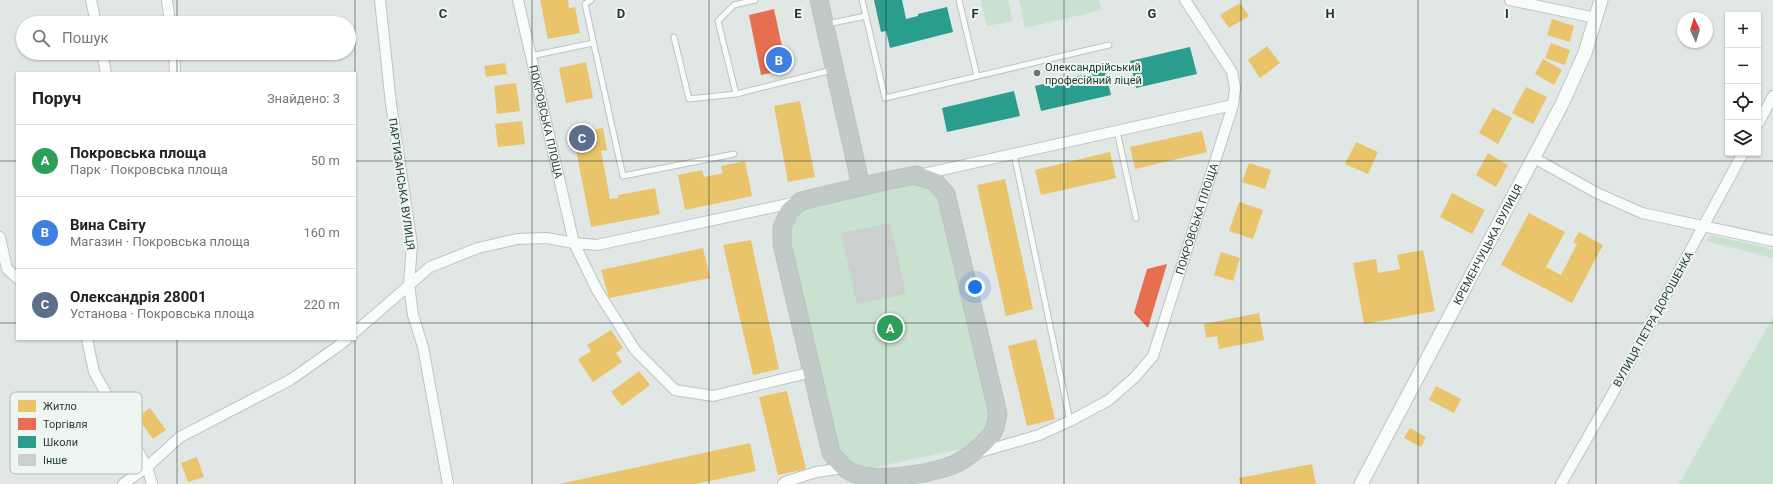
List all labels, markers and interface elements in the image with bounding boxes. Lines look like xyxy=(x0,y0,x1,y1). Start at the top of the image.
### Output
text: C xyxy=(439,6,448,21)
text: D xyxy=(617,6,625,21)
text: E xyxy=(794,6,802,21)
text: F xyxy=(971,6,979,21)
text: G xyxy=(1148,6,1157,21)
text: H xyxy=(1325,6,1335,21)
text: I xyxy=(1505,6,1509,21)
north arrow xyxy=(1677,12,1713,48)
map controls xyxy=(1725,12,1761,156)
button: + xyxy=(1725,12,1761,48)
search box xyxy=(16,16,356,60)
icon: search xyxy=(30,27,52,49)
text: Пошук xyxy=(62,29,109,47)
pin: B xyxy=(766,45,792,75)
button: − xyxy=(1725,48,1761,84)
place label: Олександрійський професійний ліцей xyxy=(1045,61,1142,87)
street label: ПОКРОВСЬКА ПЛОЩА xyxy=(526,64,565,181)
marker: Олександрійський професійний ліцей xyxy=(1032,68,1042,78)
button: locate xyxy=(1725,84,1761,120)
text: Поруч xyxy=(32,88,81,108)
text: Знайдено: 3 xyxy=(267,91,340,106)
street label: ПАРТИЗАНСЬКА ВУЛИЦЯ xyxy=(386,117,417,251)
button: layers xyxy=(1725,120,1761,156)
pin: C xyxy=(569,123,595,153)
text: Покровська площа xyxy=(70,144,206,162)
text: A xyxy=(41,153,49,168)
text: 50 m xyxy=(311,153,340,168)
street label: ПОКРОВСЬКА ПЛОЩА xyxy=(1173,161,1221,276)
text: Парк · Покровська площа xyxy=(70,162,228,177)
street label: КРЕМЕНЧУЦЬКА ВУЛИЦЯ xyxy=(1451,182,1525,307)
text: Вина Світу xyxy=(70,216,146,234)
text: B xyxy=(41,225,49,240)
text: 160 m xyxy=(303,225,340,240)
text: Магазин · Покровська площа xyxy=(70,234,250,249)
street label: ВУЛИЦЯ ПЕТРА ДОРОШЕНКА xyxy=(1611,249,1697,389)
your location xyxy=(965,277,985,297)
text: Олександрія 28001 xyxy=(70,288,207,306)
text: C xyxy=(41,297,49,312)
text: 220 m xyxy=(303,297,340,312)
text: Установа · Покровська площа xyxy=(70,306,254,321)
pin: A xyxy=(877,313,903,343)
legend xyxy=(10,392,142,474)
text: Житло xyxy=(43,400,77,413)
text: Торгівля xyxy=(43,418,87,431)
text: Школи xyxy=(43,436,78,449)
text: Інше xyxy=(43,454,67,467)

